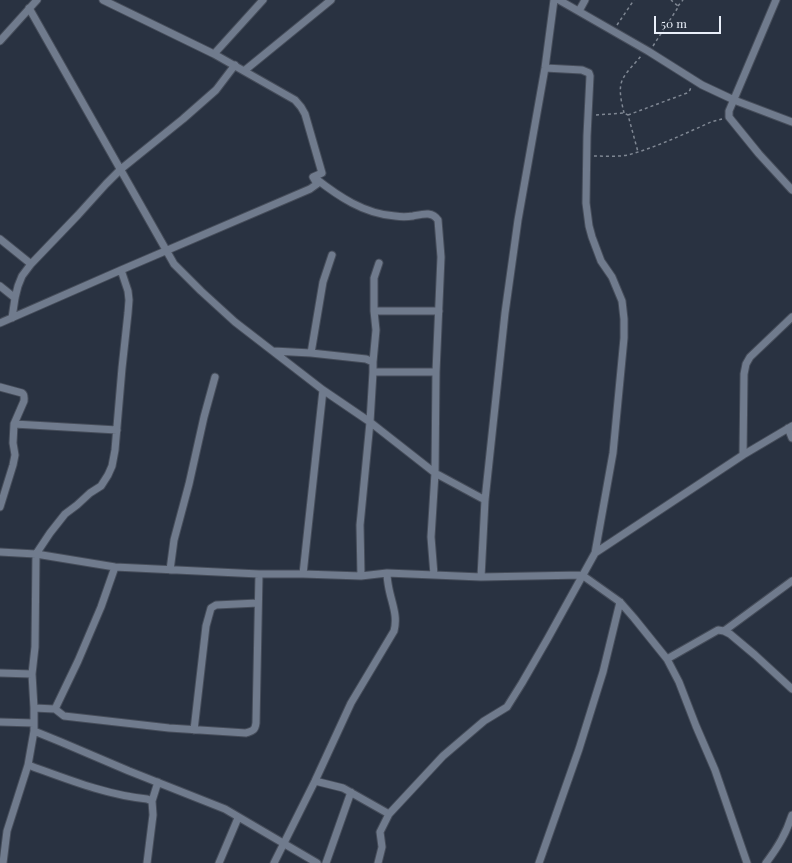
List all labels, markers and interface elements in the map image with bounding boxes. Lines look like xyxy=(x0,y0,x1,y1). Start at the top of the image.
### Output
scale bar xyxy=(656,8,723,34)
text: 50 m xyxy=(661,15,687,31)

